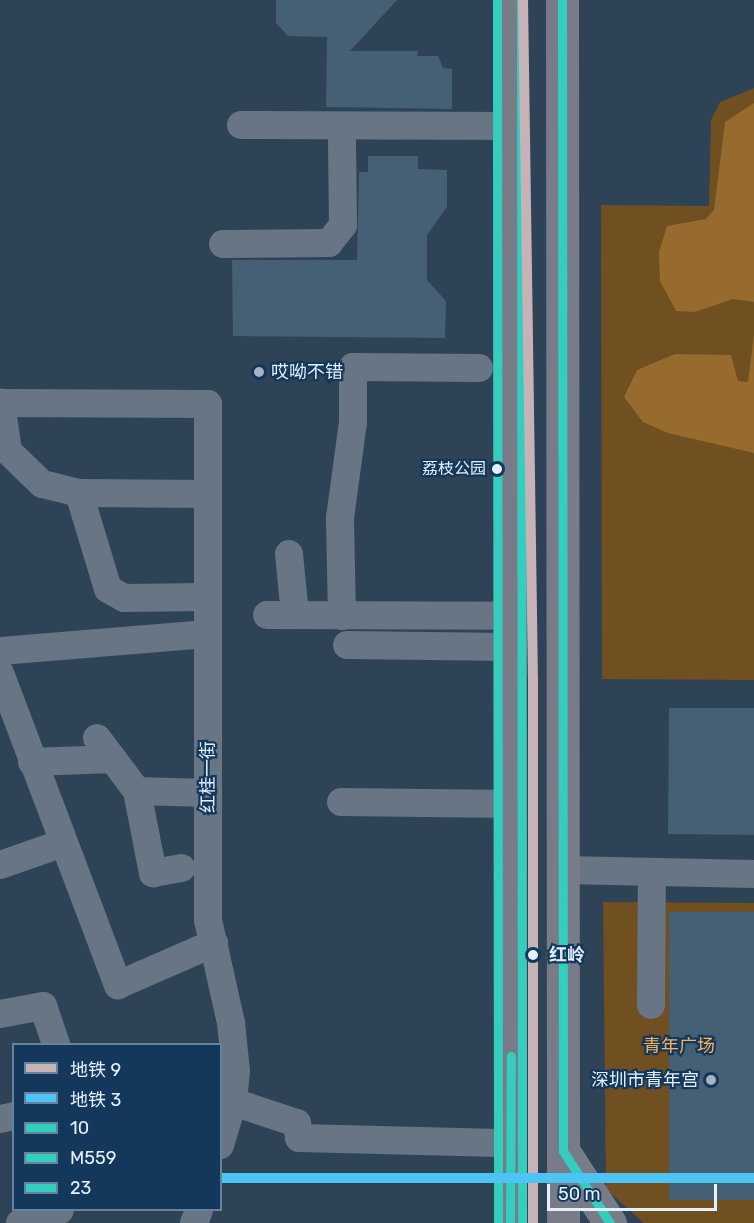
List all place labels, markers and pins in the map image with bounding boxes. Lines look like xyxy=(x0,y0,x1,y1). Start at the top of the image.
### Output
place label: 哎呦不错 xyxy=(271,361,343,383)
marker: 哎呦不错 xyxy=(252,365,266,379)
place label: 荔枝公园 xyxy=(422,459,486,479)
marker: 荔枝公园 xyxy=(491,463,503,475)
marker: 红岭 xyxy=(522,944,544,966)
place label: 红岭 xyxy=(549,944,585,966)
place label: 深圳市青年宫 xyxy=(591,1069,699,1091)
marker: 深圳市青年宫 xyxy=(704,1073,718,1087)

